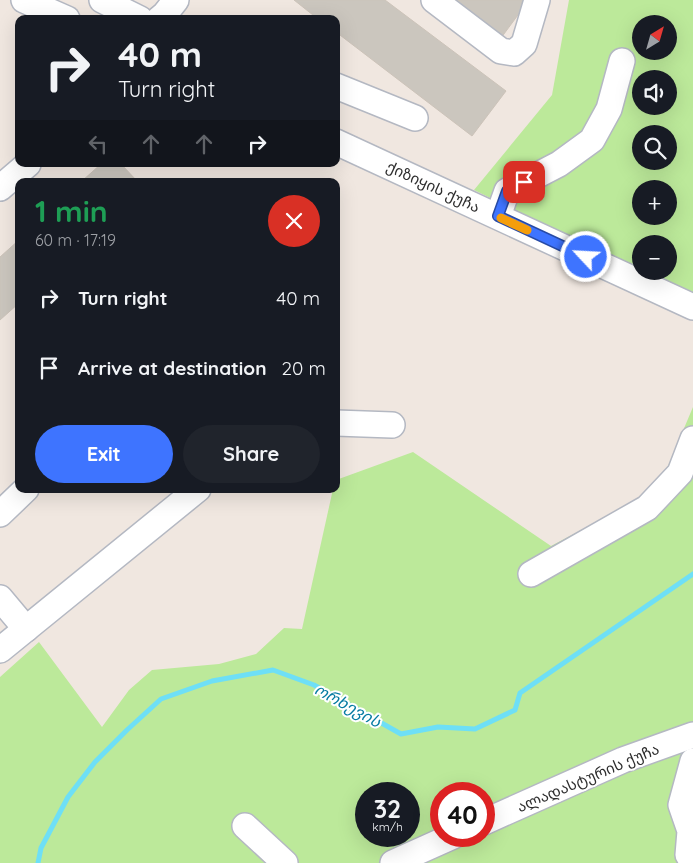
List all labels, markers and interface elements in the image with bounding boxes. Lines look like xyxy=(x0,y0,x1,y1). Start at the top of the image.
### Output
north arrow xyxy=(632,15,678,60)
map controls xyxy=(632,15,677,280)
text: 40 m xyxy=(118,32,202,76)
icon: right xyxy=(35,35,100,100)
button: sound xyxy=(632,70,677,115)
text: Turn right xyxy=(118,75,215,103)
button: search xyxy=(632,125,677,170)
icon: left xyxy=(84,130,112,158)
icon: ahead xyxy=(137,130,165,158)
icon: ahead xyxy=(190,130,218,158)
icon: right xyxy=(243,130,271,158)
street label: ქიზიყის ქუჩა xyxy=(383,157,483,216)
pin xyxy=(503,161,545,203)
icon: arrive xyxy=(510,168,538,196)
button: + xyxy=(632,180,677,225)
text: 1 min xyxy=(35,192,108,230)
button: close xyxy=(268,195,320,247)
text: 60 m · 17:19 xyxy=(35,230,116,250)
position arrow xyxy=(559,230,611,282)
button: − xyxy=(632,235,677,280)
icon: right xyxy=(35,284,63,312)
text: Turn right xyxy=(78,286,167,310)
text: 40 m xyxy=(276,286,320,310)
icon: arrive xyxy=(35,354,63,382)
text: Arrive at destination xyxy=(78,356,267,380)
text: 20 m xyxy=(282,356,326,380)
button: Exit xyxy=(35,425,173,483)
button: Share xyxy=(183,425,320,483)
water label: ორხევის xyxy=(311,679,385,732)
street label: ალადასტურის ქუჩა xyxy=(514,739,662,816)
speed limit sign: 40 xyxy=(430,782,495,847)
text: 32 xyxy=(374,793,401,824)
text: km/h xyxy=(372,819,403,834)

